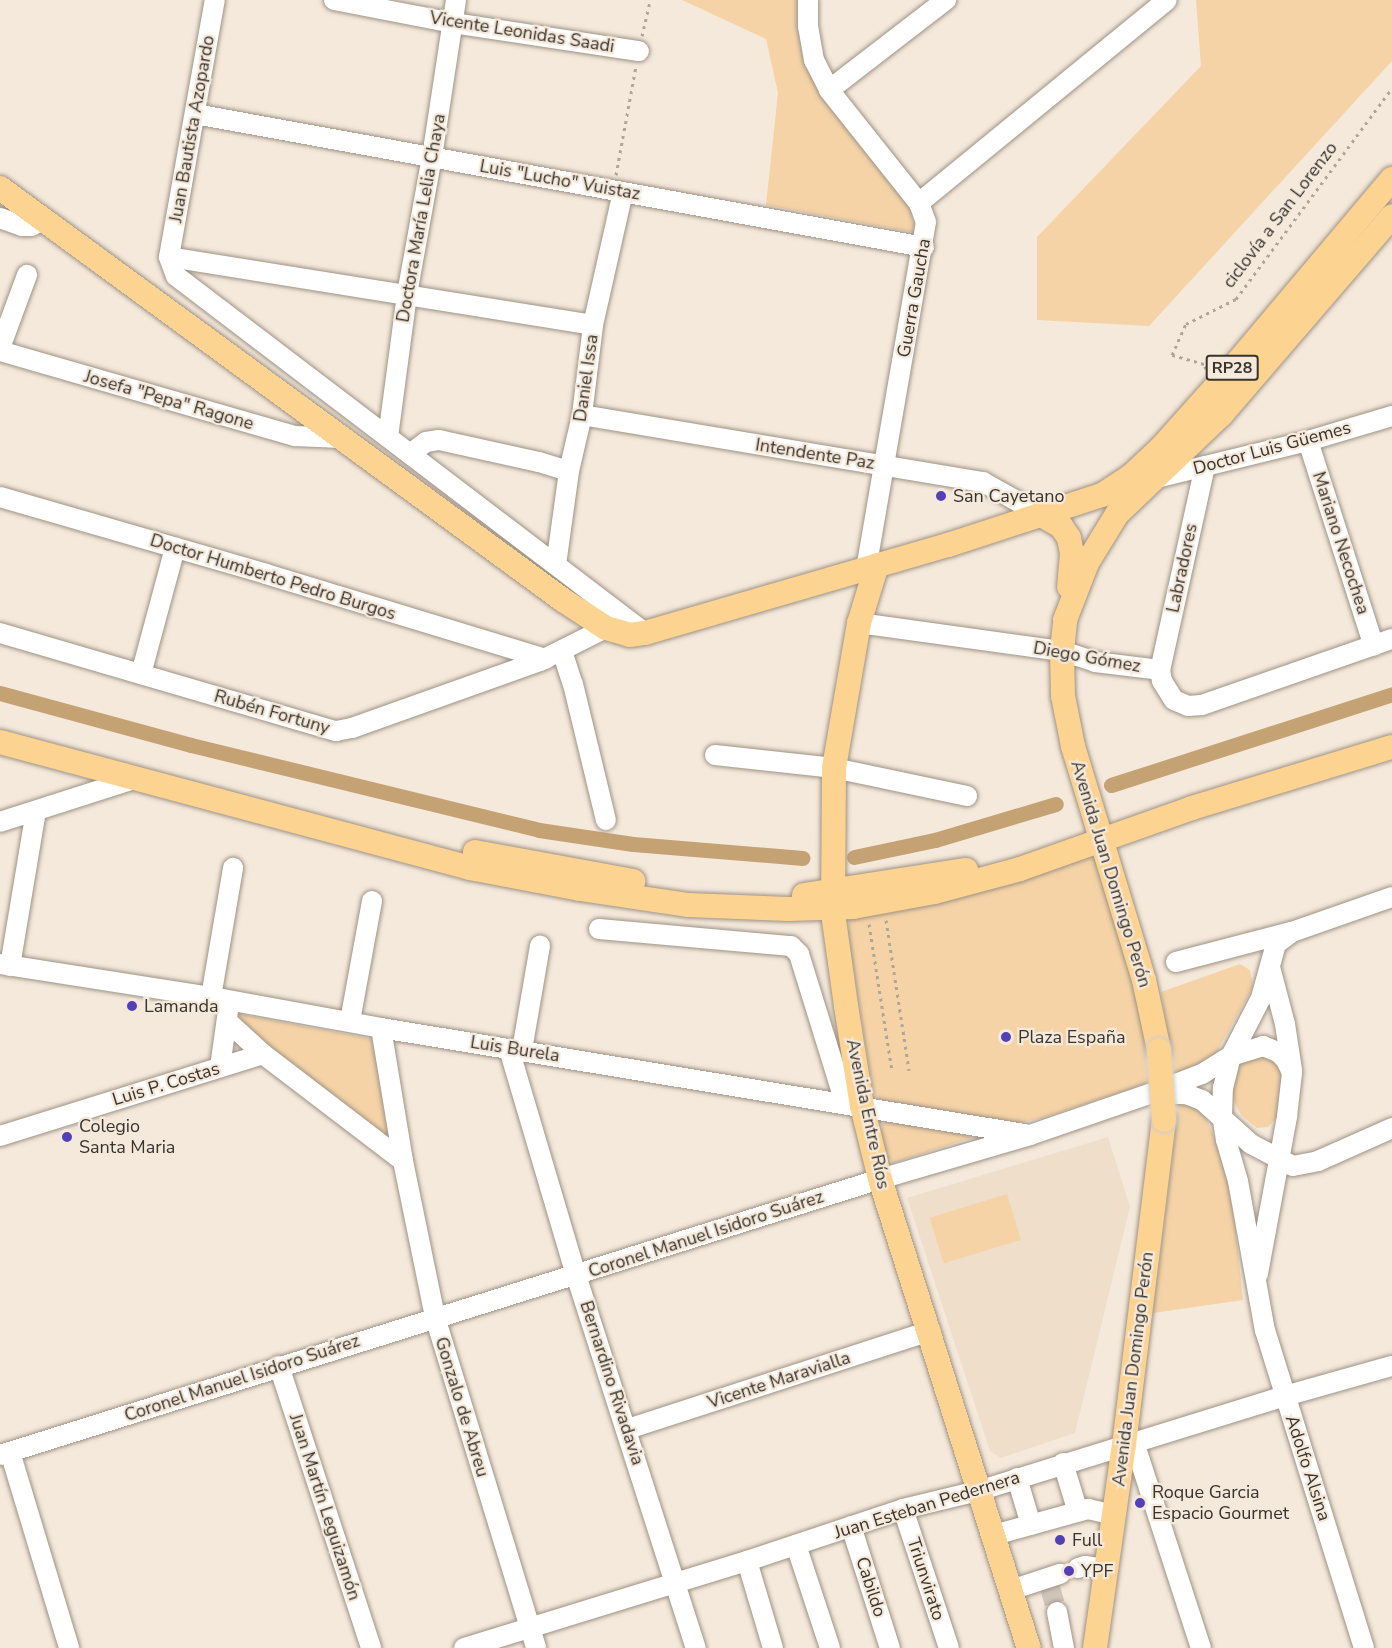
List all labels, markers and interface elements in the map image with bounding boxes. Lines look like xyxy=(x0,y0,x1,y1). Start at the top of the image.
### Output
street label: Vicente Leonidas Saadi xyxy=(428,7,616,57)
street label: Juan Bautista Azopardo xyxy=(165,34,219,224)
street label: Doctora María Lelia Chaya xyxy=(392,112,450,324)
street label: ciclovía a San Lorenzo xyxy=(1218,138,1342,292)
street label: Luis "Lucho" Vuistaz xyxy=(478,155,642,205)
street label: Guerra Gaucha xyxy=(893,237,935,359)
street label: Daniel Issa xyxy=(569,333,603,423)
road number: RP28 xyxy=(1205,355,1259,381)
street label: Josefa "Pepa" Ragone xyxy=(82,365,256,435)
street label: Doctor Luis Güemes xyxy=(1191,417,1353,479)
street label: Intendente Paz xyxy=(754,434,876,474)
street label: Mariano Necochea xyxy=(1308,469,1374,617)
place label: San Cayetano xyxy=(953,485,1064,507)
marker: San Cayetano xyxy=(934,489,948,503)
street label: Labradores xyxy=(1162,521,1202,615)
street label: Doctor Humberto Pedro Burgos xyxy=(148,529,398,625)
street label: Diego Gómez xyxy=(1032,637,1142,677)
street label: Rubén Fortuny xyxy=(212,685,332,739)
street label: Avenida Juan Domingo Perón xyxy=(1066,758,1156,990)
place label: Lamanda xyxy=(144,995,219,1017)
marker: Lamanda xyxy=(125,999,139,1013)
place label: Plaza España xyxy=(1018,1026,1125,1048)
marker: Plaza España xyxy=(999,1030,1013,1044)
street label: Luis Burela xyxy=(469,1031,561,1067)
street label: Avenida Entre Ríos xyxy=(842,1037,894,1191)
street label: Luis P. Costas xyxy=(110,1057,222,1111)
place label: Colegio Santa Maria xyxy=(79,1116,175,1158)
marker: Colegio Santa Maria xyxy=(60,1130,74,1144)
street label: Coronel Manuel Isidoro Suárez xyxy=(586,1186,826,1282)
street label: Avenida Juan Domingo Perón xyxy=(1108,1250,1158,1488)
street label: Bernardino Rivadavia xyxy=(575,1298,649,1468)
street label: Coronel Manuel Isidoro Suárez xyxy=(122,1330,362,1426)
street label: Gonzalo de Abreu xyxy=(430,1334,494,1480)
street label: Vicente Maravialla xyxy=(705,1347,853,1413)
street label: Juan Martín Leguizamón xyxy=(285,1411,365,1603)
street label: Adolfo Alsina xyxy=(1281,1412,1335,1524)
street label: Juan Esteban Pedernera xyxy=(832,1467,1022,1543)
place label: Roque Garcia Espacio Gourmet xyxy=(1152,1482,1289,1524)
marker: Roque Garcia Espacio Gourmet xyxy=(1133,1496,1147,1510)
place label: Full xyxy=(1072,1529,1102,1551)
marker: Full xyxy=(1053,1533,1067,1547)
street label: Triunvirato xyxy=(902,1535,950,1623)
street label: Cabildo xyxy=(851,1554,891,1620)
place label: YPF xyxy=(1081,1560,1113,1582)
marker: YPF xyxy=(1062,1564,1076,1578)

